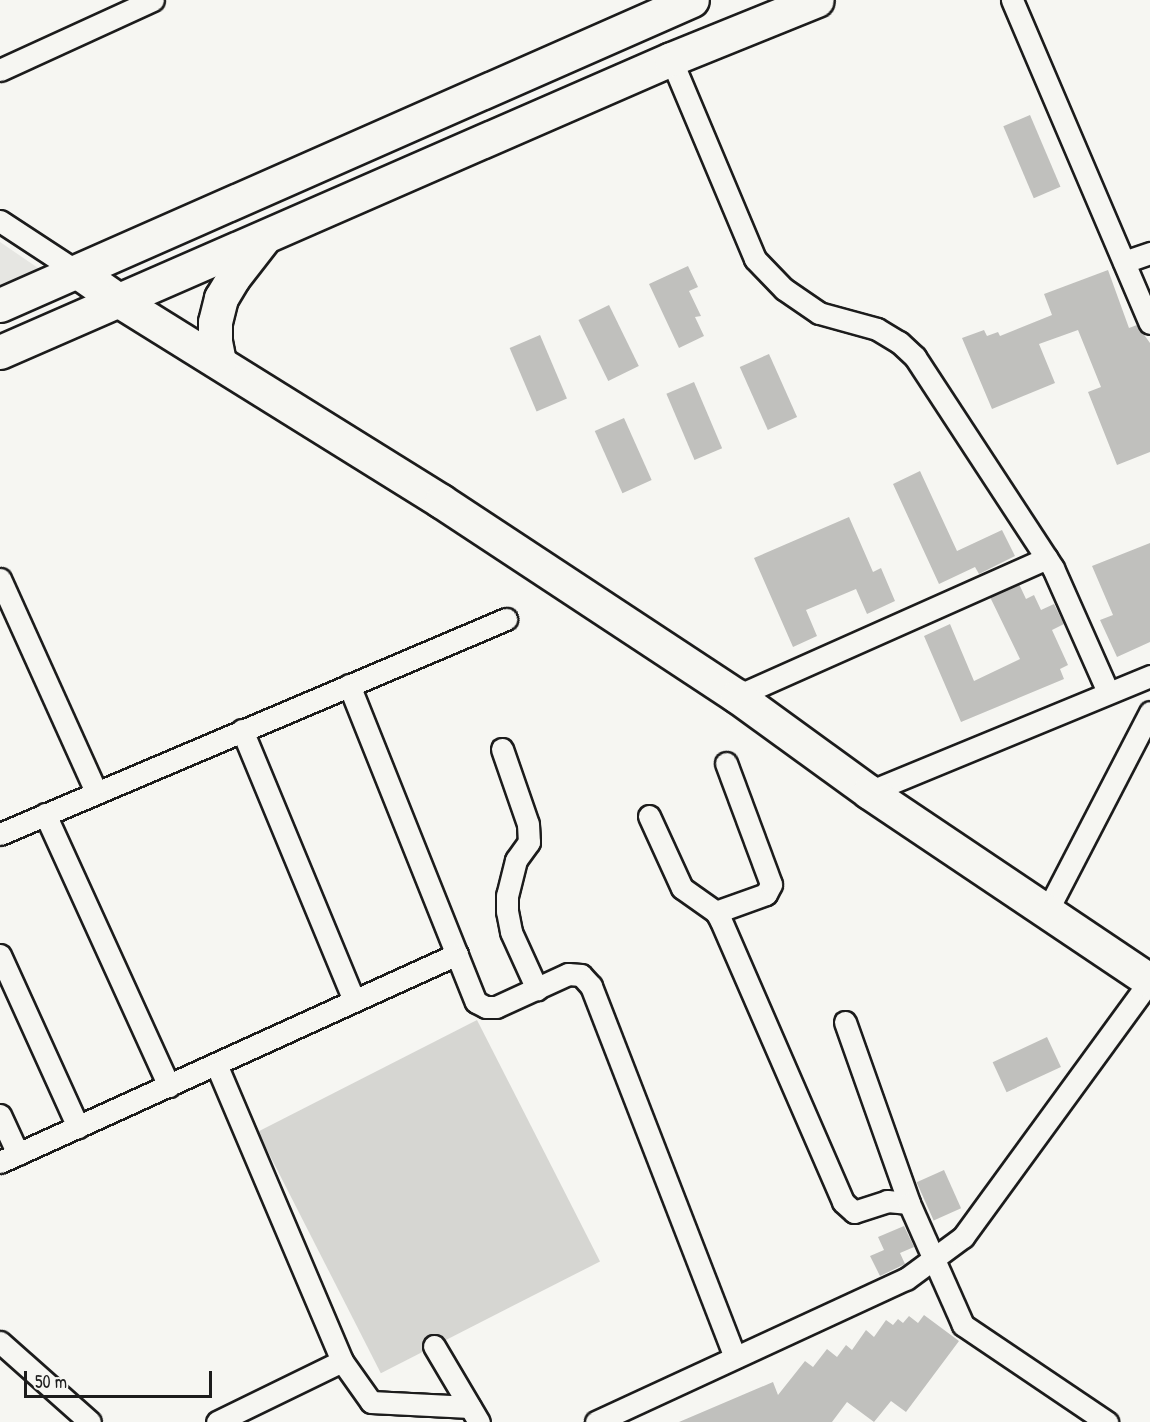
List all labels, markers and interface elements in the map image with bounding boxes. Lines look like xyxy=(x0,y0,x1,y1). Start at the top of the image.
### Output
scale bar xyxy=(27,1359,214,1397)
text: 50 m xyxy=(35,1369,67,1394)

